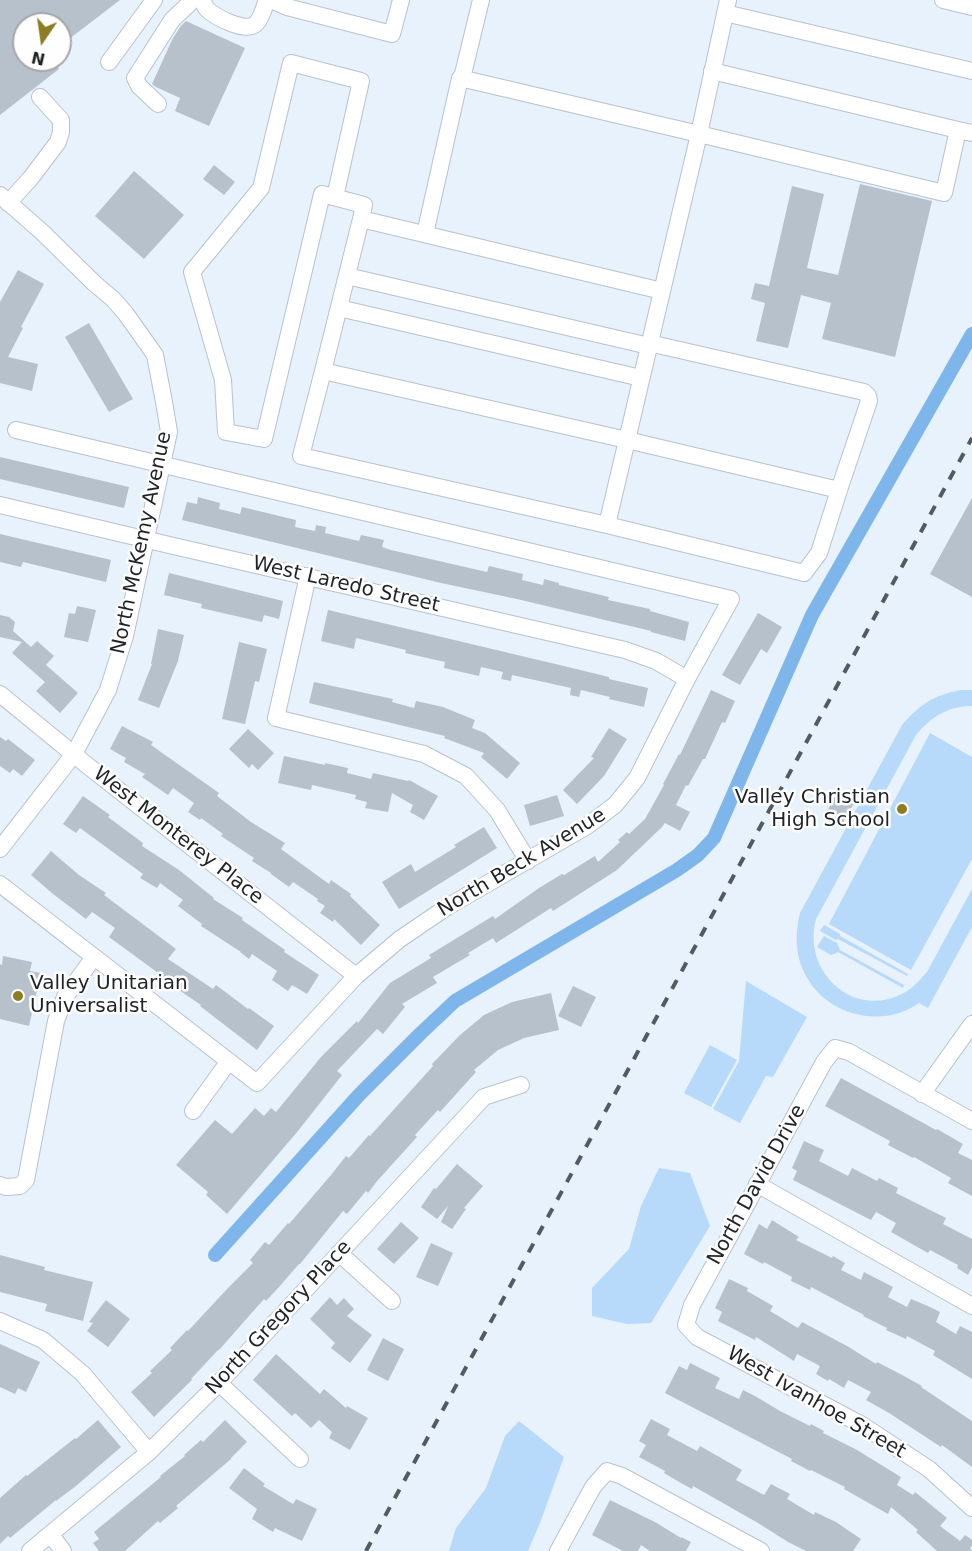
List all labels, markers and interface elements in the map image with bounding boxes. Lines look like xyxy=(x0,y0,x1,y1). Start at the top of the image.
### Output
north arrow xyxy=(12,12,72,72)
text: N xyxy=(30,47,47,69)
street label: North McKemy Avenue xyxy=(107,430,177,656)
street label: West Laredo Street xyxy=(250,552,442,618)
street label: West Monterey Place xyxy=(88,762,268,910)
place label: Valley Christian High School xyxy=(735,786,890,833)
marker: Valley Christian High School xyxy=(895,802,909,816)
street label: North Beck Avenue xyxy=(434,803,610,923)
place label: Valley Unitarian Universalist xyxy=(30,972,188,1019)
marker: Valley Unitarian Universalist xyxy=(11,989,25,1003)
street label: North David Drive xyxy=(703,1101,811,1269)
street label: North Gregory Place xyxy=(201,1236,357,1400)
street label: West Ivanhoe Street xyxy=(722,1342,910,1464)

